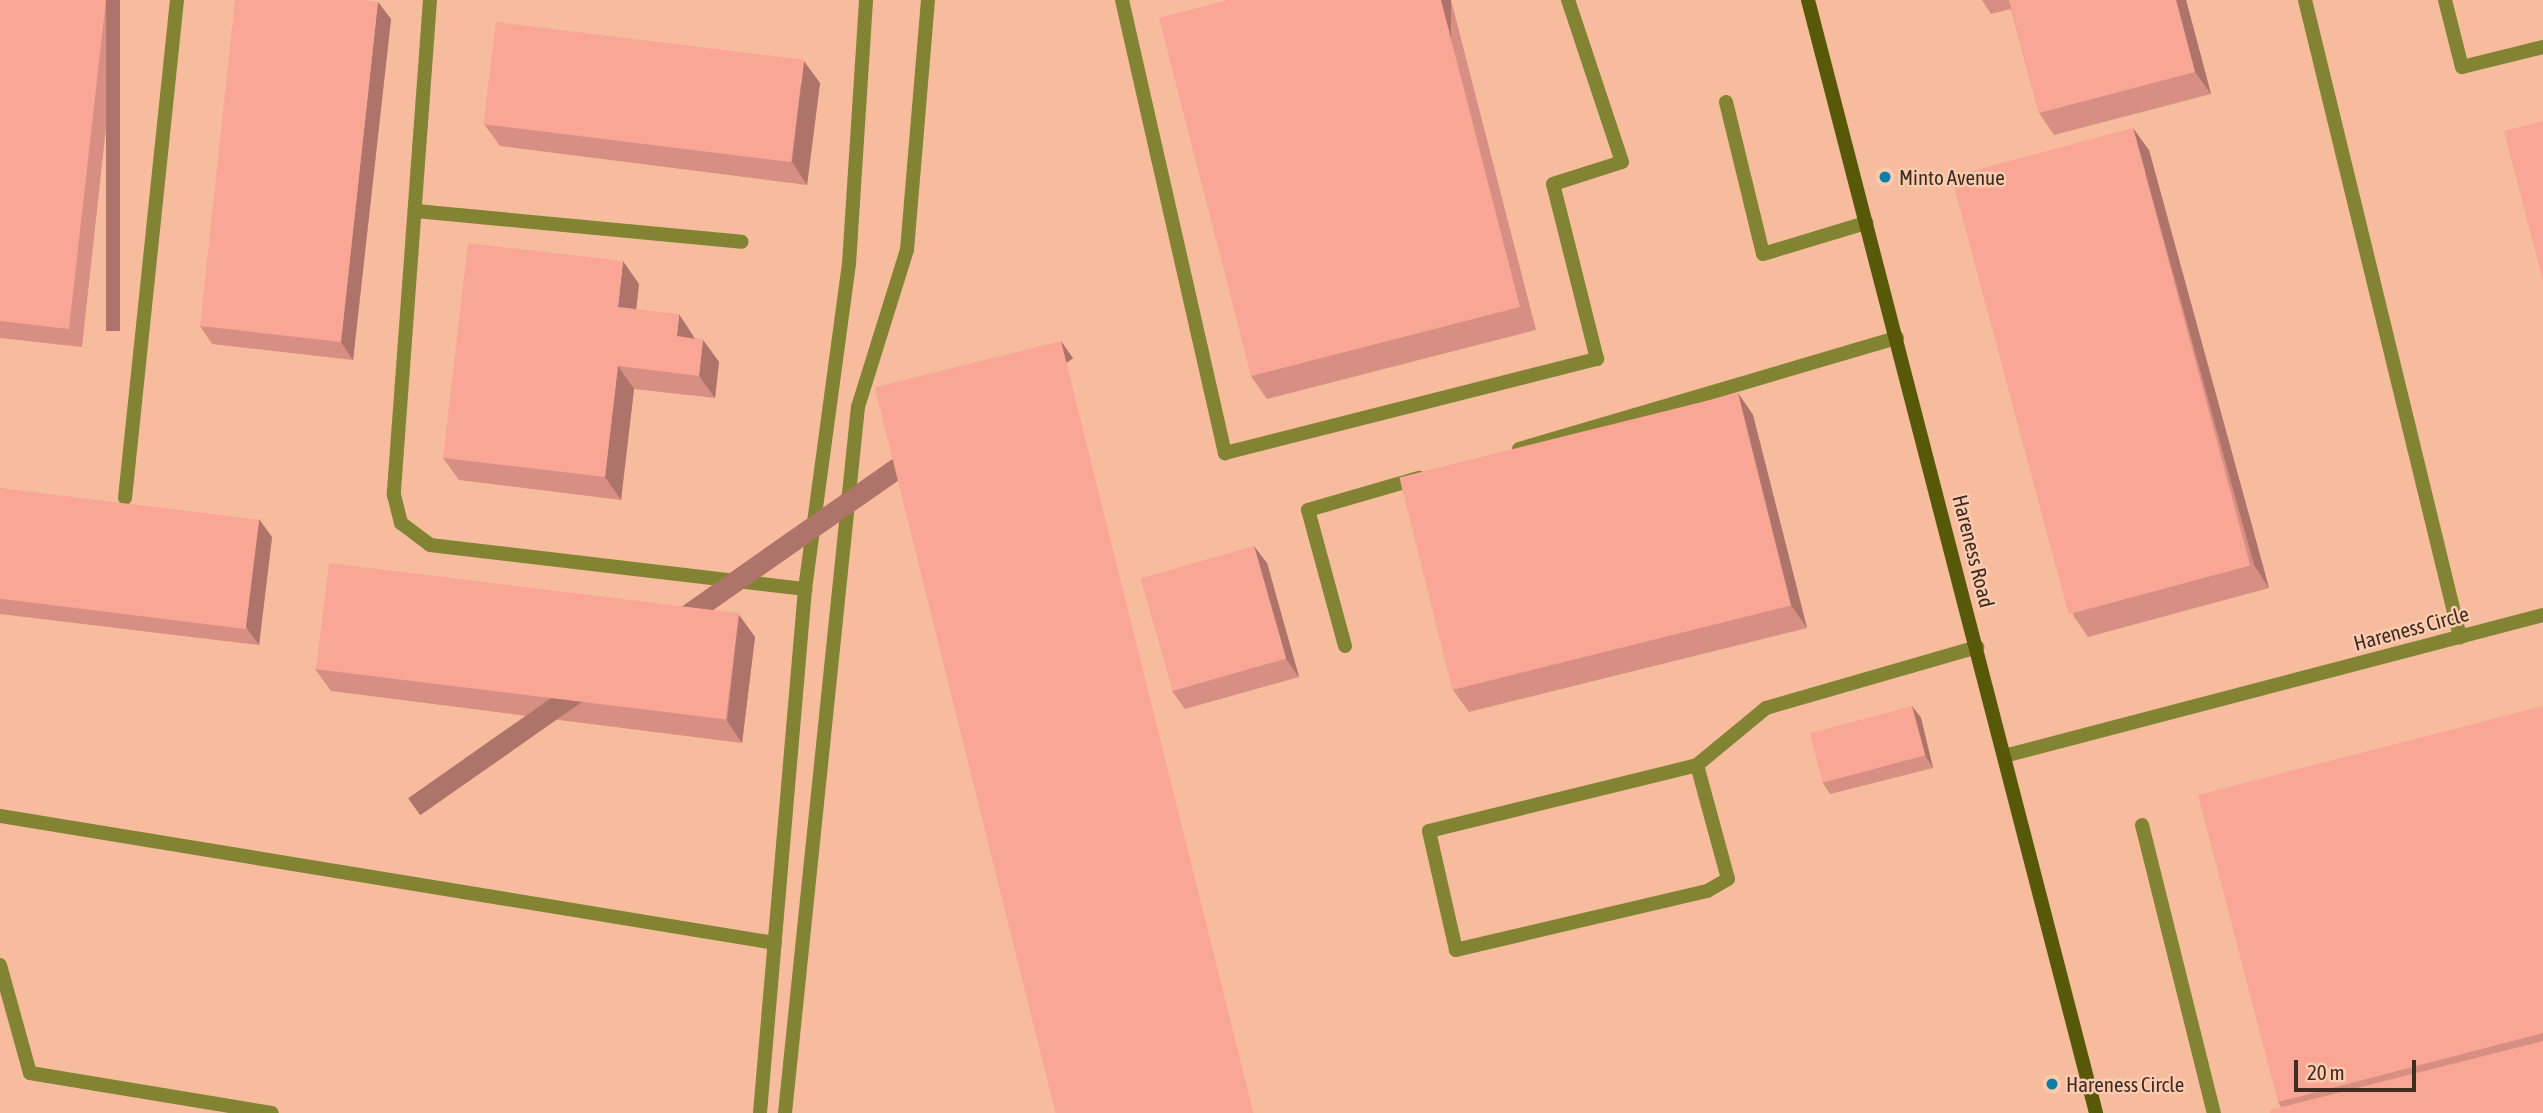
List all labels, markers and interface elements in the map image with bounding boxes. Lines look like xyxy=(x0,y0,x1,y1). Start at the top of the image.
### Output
place label: Minto Avenue xyxy=(1899,164,2005,190)
marker: Minto Avenue xyxy=(1877,169,1893,185)
street label: Hareness Road xyxy=(1948,492,2000,610)
street label: Hareness Circle xyxy=(2351,601,2471,655)
scale bar xyxy=(2298,1046,2420,1090)
text: 20 m xyxy=(2307,1060,2345,1084)
place label: Hareness Circle xyxy=(2066,1071,2184,1097)
marker: Hareness Circle xyxy=(2044,1076,2060,1092)

